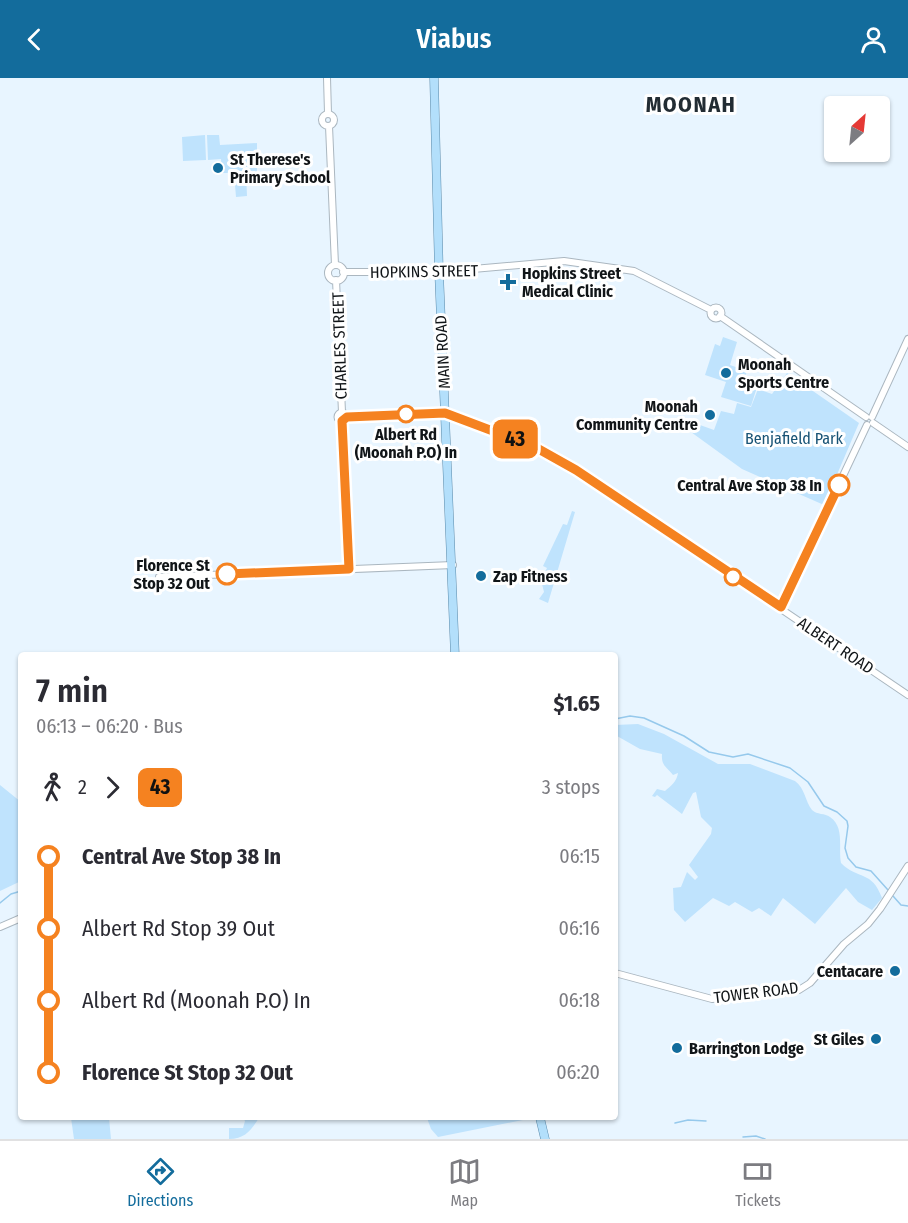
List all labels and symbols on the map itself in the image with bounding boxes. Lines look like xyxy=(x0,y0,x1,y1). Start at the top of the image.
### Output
district label: MOONAH xyxy=(646,91,736,118)
north arrow xyxy=(824,96,890,162)
place label: St Therese's Primary School xyxy=(230,150,331,187)
marker: St Therese's Primary School xyxy=(211,161,225,175)
street label: HOPKINS STREET xyxy=(370,261,479,282)
place label: Hopkins Street Medical Clinic xyxy=(522,264,621,301)
marker: Hopkins Street Medical Clinic xyxy=(499,273,517,291)
street label: CHARLES STREET xyxy=(328,291,351,400)
street label: MAIN ROAD xyxy=(431,315,454,389)
place label: Moonah Sports Centre xyxy=(738,355,829,392)
marker: Moonah Sports Centre xyxy=(719,366,733,380)
place label: Moonah Community Centre xyxy=(576,397,698,434)
marker: Albert Rd (Moonah P.O) In xyxy=(397,405,415,423)
marker: Moonah Community Centre xyxy=(703,408,717,422)
line badge: 43 xyxy=(488,420,542,458)
place label: Albert Rd (Moonah P.O) In xyxy=(355,425,457,462)
park label: Benjafield Park xyxy=(745,429,844,448)
marker: Central Ave Stop 38 In xyxy=(828,474,850,496)
place label: Central Ave Stop 38 In xyxy=(677,476,822,495)
place label: Florence St Stop 32 Out xyxy=(134,556,210,593)
marker: Florence St Stop 32 Out xyxy=(216,563,238,585)
place label: Zap Fitness xyxy=(493,567,568,586)
unlabelled marker xyxy=(724,568,742,586)
marker: Zap Fitness xyxy=(474,569,488,583)
street label: ALBERT ROAD xyxy=(794,613,877,678)
place label: Centacare xyxy=(817,962,883,981)
marker: Centacare xyxy=(888,964,902,978)
street label: TOWER ROAD xyxy=(713,978,799,1007)
place label: St Giles xyxy=(814,1030,864,1049)
marker: St Giles xyxy=(869,1032,883,1046)
place label: Barrington Lodge xyxy=(689,1039,804,1058)
marker: Barrington Lodge xyxy=(670,1041,684,1055)

